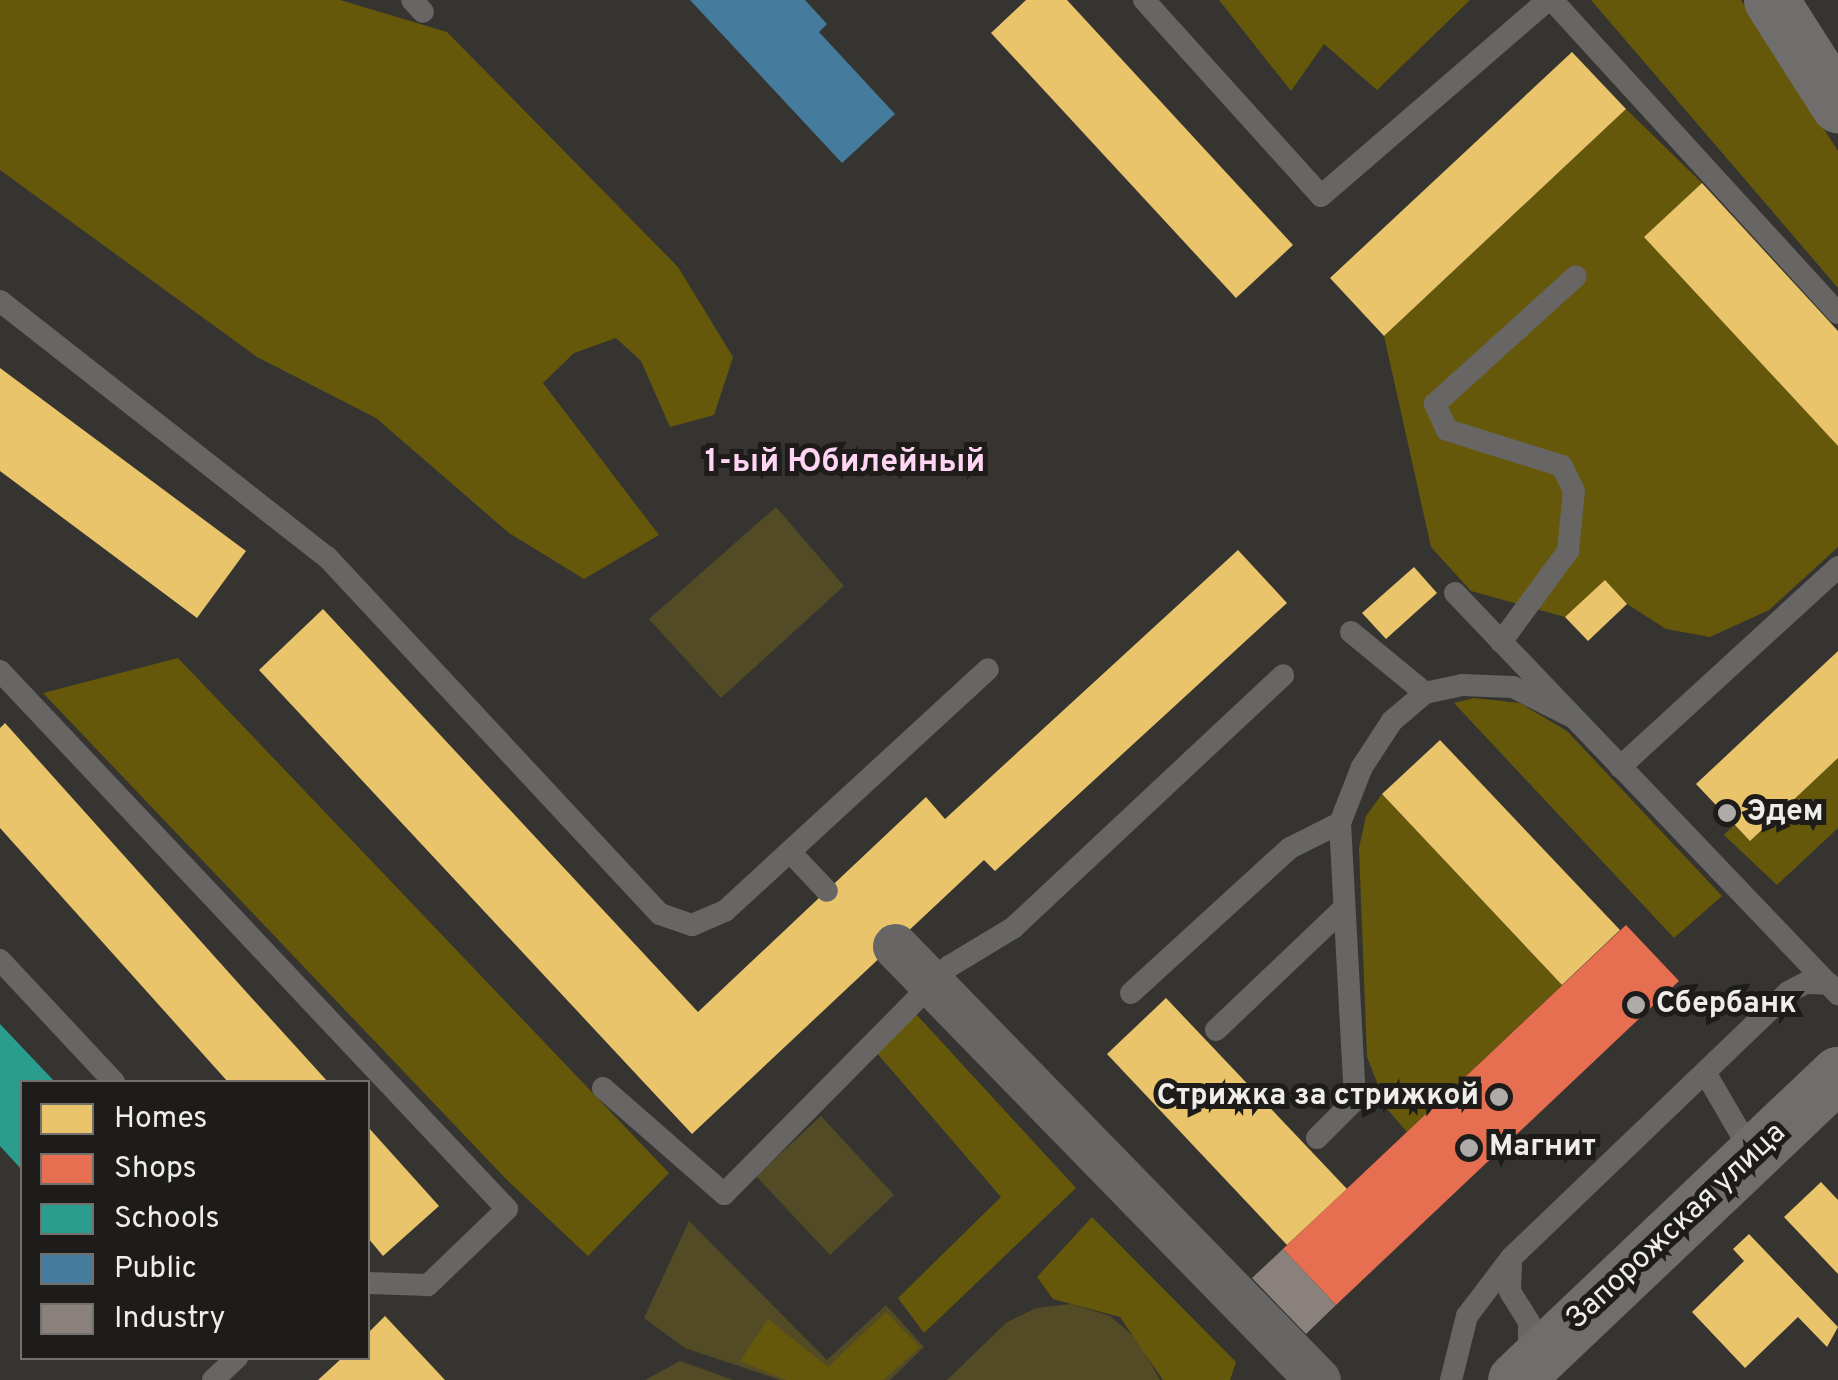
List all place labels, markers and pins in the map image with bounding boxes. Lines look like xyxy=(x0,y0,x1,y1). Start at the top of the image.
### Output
place label: Эдем xyxy=(1747,795,1824,831)
marker: Эдем xyxy=(1716,802,1738,824)
place label: Сбербанк xyxy=(1656,987,1797,1023)
marker: Сбербанк xyxy=(1625,994,1647,1016)
place label: Стрижка за стрижкой xyxy=(1157,1079,1479,1115)
marker: Стрижка за стрижкой xyxy=(1488,1086,1510,1108)
place label: Магнит xyxy=(1489,1130,1596,1166)
marker: Магнит xyxy=(1458,1137,1480,1159)

